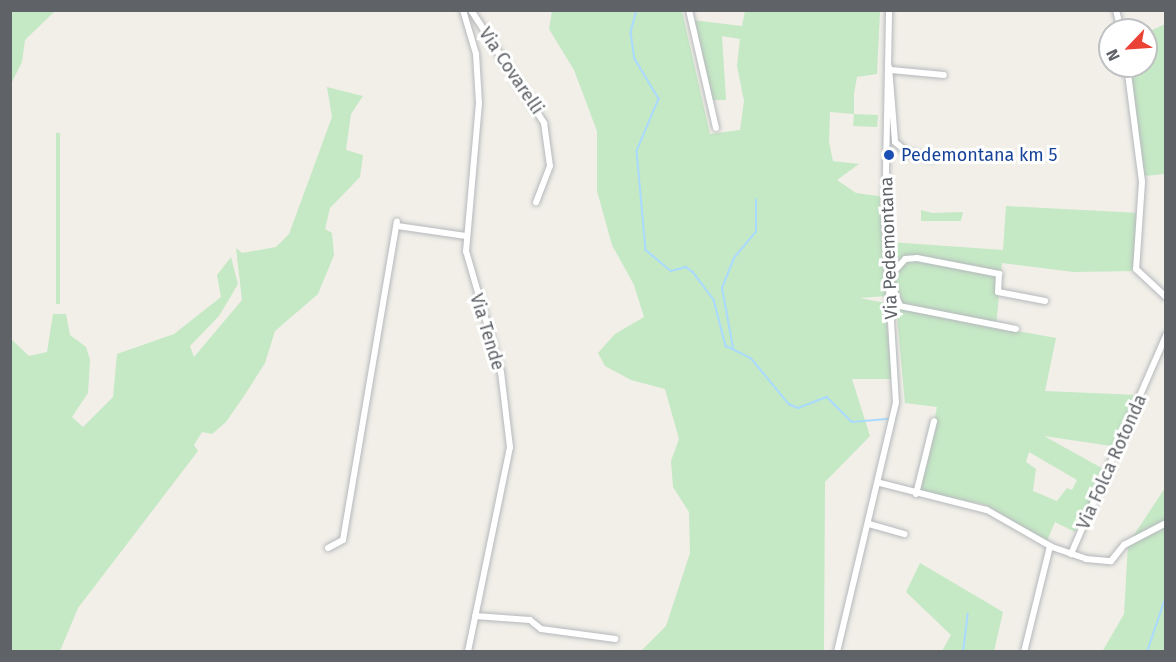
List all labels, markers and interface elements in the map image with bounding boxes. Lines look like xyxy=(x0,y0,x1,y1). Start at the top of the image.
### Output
north arrow xyxy=(1098,18,1158,78)
street label: Via Covarelli xyxy=(474,24,548,118)
text: N xyxy=(1102,46,1124,64)
place label: Pedemontana km 5 xyxy=(901,144,1057,166)
marker: Pedemontana km 5 xyxy=(882,148,896,162)
street label: Via Pedemontana xyxy=(876,176,902,320)
street label: Via Tende xyxy=(465,291,509,373)
street label: Via Folca Rotonda xyxy=(1073,391,1151,533)

